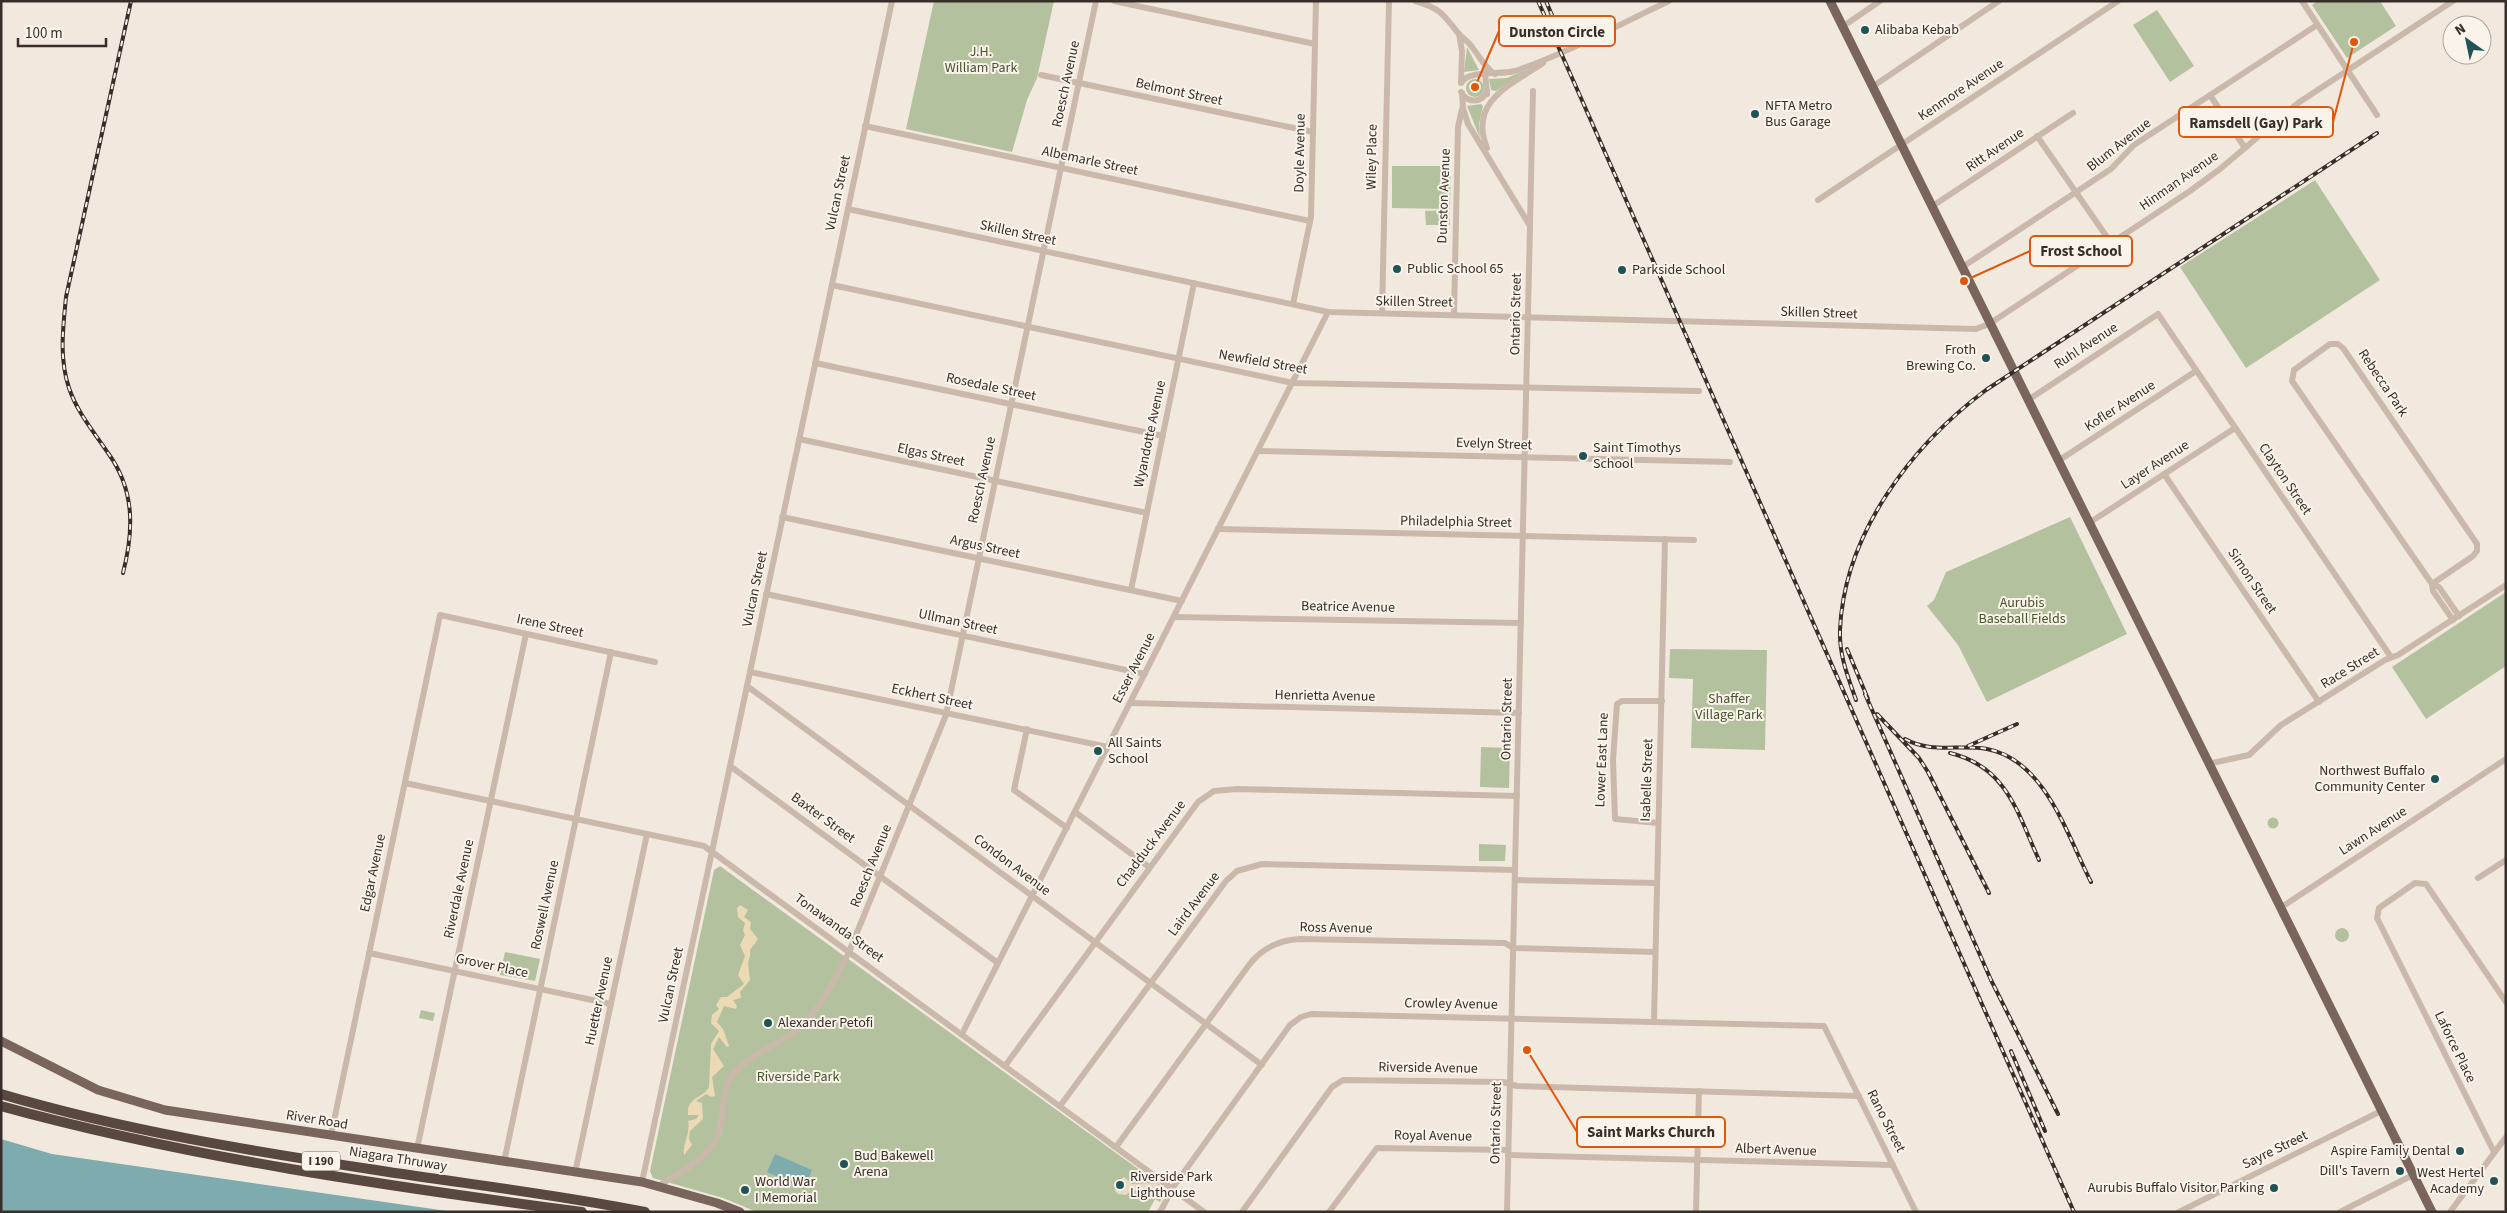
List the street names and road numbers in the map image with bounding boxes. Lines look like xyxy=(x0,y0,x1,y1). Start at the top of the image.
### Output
street label: Roesch Avenue xyxy=(1047,39,1085,129)
street label: Kenmore Avenue xyxy=(1914,54,2008,126)
street label: Belmont Street xyxy=(1134,73,1224,111)
street label: Doyle Avenue xyxy=(1289,113,1311,193)
street label: Blum Avenue xyxy=(2083,113,2156,177)
street label: Ritt Avenue xyxy=(1962,123,2028,177)
street label: Wiley Place xyxy=(1361,124,1383,190)
street label: Albemarle Street xyxy=(1040,141,1140,181)
street label: Hinman Avenue xyxy=(2135,146,2223,216)
street label: Dunston Avenue xyxy=(1432,148,1456,244)
street label: Vulcan Street xyxy=(820,153,856,233)
street label: Skillen Street xyxy=(978,215,1058,251)
street label: Ontario Street xyxy=(1505,272,1527,355)
street label: Skillen Street xyxy=(1375,291,1453,313)
street label: Skillen Street xyxy=(1780,302,1858,324)
street label: Ruhl Avenue xyxy=(2050,318,2122,374)
street label: Newfield Street xyxy=(1217,344,1309,380)
street label: Rebecca Park xyxy=(2353,345,2413,421)
street label: Rosedale Street xyxy=(944,368,1038,406)
street label: Kofler Avenue xyxy=(2081,376,2159,436)
street label: Wyandotte Avenue xyxy=(1129,379,1171,489)
street label: Evelyn Street xyxy=(1456,433,1533,455)
street label: Roesch Avenue xyxy=(963,435,1001,525)
street label: Layer Avenue xyxy=(2117,435,2193,495)
street label: Elgas Street xyxy=(895,438,967,472)
street label: Clayton Street xyxy=(2254,439,2317,519)
street label: Philadelphia Street xyxy=(1400,511,1512,533)
street label: Argus Street xyxy=(948,530,1022,564)
street label: Simon Street xyxy=(2223,544,2282,618)
street label: Vulcan Street xyxy=(737,549,773,629)
street label: Beatrice Avenue xyxy=(1301,596,1395,618)
street label: Ullman Street xyxy=(917,604,1000,640)
street label: Irene Street xyxy=(515,609,586,643)
street label: Esser Avenue xyxy=(1108,629,1160,707)
street label: Race Street xyxy=(2317,642,2383,694)
street label: Ontario Street xyxy=(1496,677,1518,760)
street label: Eckhert Street xyxy=(890,679,975,715)
street label: Henrietta Avenue xyxy=(1274,685,1376,707)
street label: Lower East Lane xyxy=(1590,712,1614,808)
street label: Isabelle Street xyxy=(1636,738,1658,822)
street label: Baxter Street xyxy=(787,788,860,848)
street label: Chadduck Avenue xyxy=(1111,796,1191,892)
street label: Lawn Avenue xyxy=(2335,801,2411,860)
street label: Roesch Avenue xyxy=(845,821,897,911)
street label: Condon Avenue xyxy=(969,829,1055,901)
street label: Edgar Avenue xyxy=(355,832,391,914)
street label: Riverdale Avenue xyxy=(439,838,479,940)
street label: Roswell Avenue xyxy=(526,858,564,952)
street label: Laird Avenue xyxy=(1163,868,1225,940)
street label: Tonawanda Street xyxy=(790,889,888,967)
street label: Ross Avenue xyxy=(1299,917,1373,939)
street label: Vulcan Street xyxy=(653,945,689,1025)
street label: Grover Place xyxy=(454,949,530,983)
street label: Huetter Avenue xyxy=(580,955,618,1047)
street label: Crowley Avenue xyxy=(1404,993,1498,1015)
street label: Laforce Place xyxy=(2429,1008,2481,1086)
street label: Riverside Avenue xyxy=(1378,1057,1478,1079)
street label: Ontario Street xyxy=(1485,1081,1507,1164)
street label: Rano Street xyxy=(1862,1086,1910,1156)
street label: River Road xyxy=(285,1105,349,1135)
street label: Royal Avenue xyxy=(1394,1125,1472,1147)
street label: Sayre Street xyxy=(2239,1125,2311,1174)
street label: Albert Avenue xyxy=(1735,1139,1817,1161)
street label: Niagara Thruway xyxy=(348,1141,449,1177)
road number: I 190 xyxy=(302,1152,340,1170)

